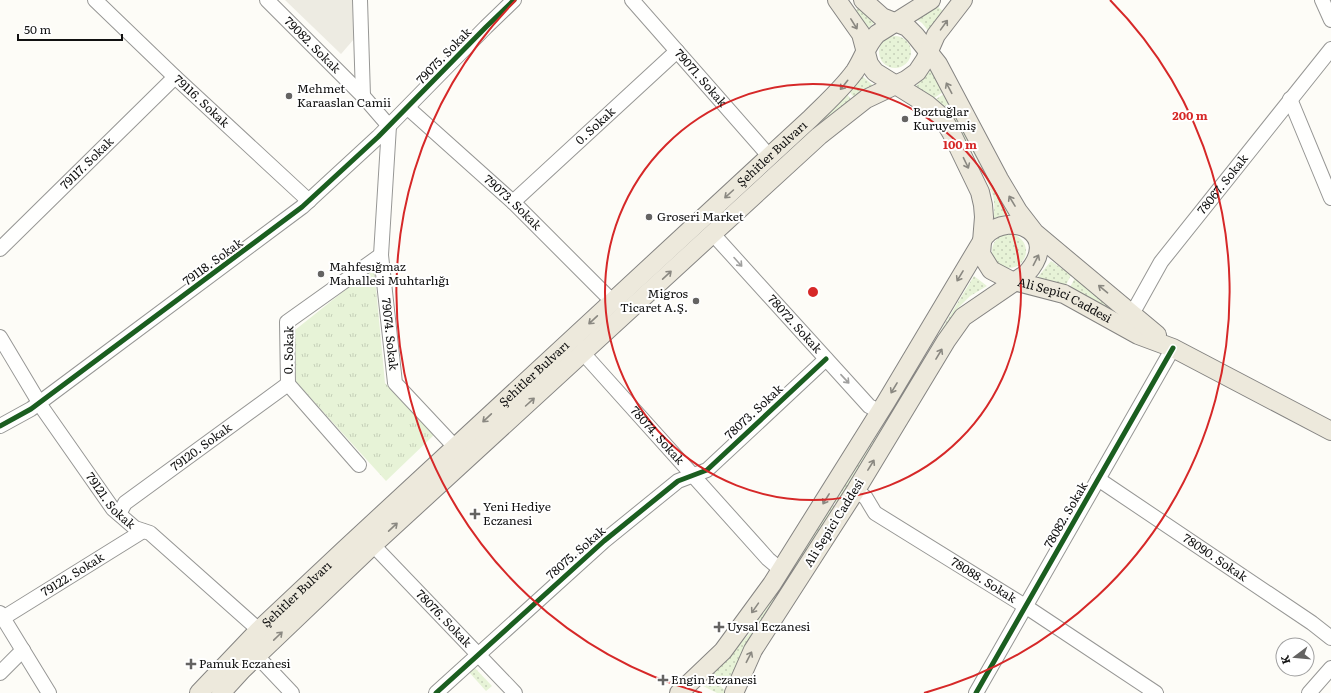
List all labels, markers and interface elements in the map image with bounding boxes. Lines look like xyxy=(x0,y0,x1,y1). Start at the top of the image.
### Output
street label: 79082. Sokak xyxy=(281,12,346,77)
scale bar xyxy=(18,16,122,42)
one-way arrow xyxy=(850,19,859,30)
one-way arrow xyxy=(939,19,948,30)
text: 50 m xyxy=(24,20,51,38)
street label: 79075. Sokak xyxy=(412,22,475,88)
street label: 79071. Sokak xyxy=(671,45,732,111)
street label: 79116. Sokak xyxy=(170,70,234,132)
place label: Mehmet Karaaslan Camii xyxy=(297,79,391,111)
one-way arrow xyxy=(839,80,848,90)
one-way arrow xyxy=(945,82,953,94)
marker: Mehmet Karaaslan Camii xyxy=(284,91,294,101)
street label: 0. Sokak xyxy=(571,102,619,148)
place label: Boztuğlar Kuruyemiş xyxy=(913,102,976,134)
text: 200 m xyxy=(1172,106,1208,124)
marker: Boztuğlar Kuruyemiş xyxy=(900,114,910,124)
street label: Şehitler Bulvarı xyxy=(732,116,811,190)
street label: 79117. Sokak xyxy=(56,132,117,193)
text: 100 m xyxy=(943,135,977,153)
street label: 78067. Sokak xyxy=(1192,149,1252,218)
one-way arrow xyxy=(963,156,970,168)
street label: 79073. Sokak xyxy=(480,170,547,234)
one-way arrow xyxy=(724,189,734,199)
one-way arrow xyxy=(1008,195,1016,207)
place label: Groseri Market xyxy=(657,207,744,225)
marker: Groseri Market xyxy=(644,212,654,222)
street label: 79118. Sokak xyxy=(179,233,247,289)
one-way arrow xyxy=(1033,254,1041,266)
place label: Mahfesığmaz Mahallesi Muhtarlığı xyxy=(329,257,449,289)
one-way arrow xyxy=(733,257,743,267)
marker: Mahfesığmaz Mahallesi Muhtarlığı xyxy=(316,269,326,279)
one-way arrow xyxy=(956,270,964,281)
one-way arrow xyxy=(662,271,672,280)
street label: Ali Sepici Caddesi xyxy=(1016,272,1115,327)
place label: Migros Ticaret A.Ş. xyxy=(620,284,689,316)
one-way arrow xyxy=(1098,284,1108,293)
centre of rings xyxy=(806,285,820,299)
street label: 78072. Sokak xyxy=(764,290,827,357)
marker: Migros Ticaret A.Ş. xyxy=(691,296,701,306)
street label: 79074. Sokak xyxy=(378,297,404,372)
one-way arrow xyxy=(588,316,598,325)
street label: 0. Sokak xyxy=(279,325,297,374)
street label: Şehitler Bulvarı xyxy=(495,336,573,410)
one-way arrow xyxy=(935,348,943,360)
one-way arrow xyxy=(840,374,849,384)
street label: 78073. Sokak xyxy=(720,379,787,443)
one-way arrow xyxy=(890,382,898,394)
one-way arrow xyxy=(525,398,535,407)
street label: 78074. Sokak xyxy=(627,402,689,469)
one-way arrow xyxy=(482,413,492,422)
street label: 79120. Sokak xyxy=(166,418,236,475)
one-way arrow xyxy=(868,459,876,471)
street label: 79121. Sokak xyxy=(82,468,140,533)
street label: Ali Sepici Caddesi xyxy=(799,475,868,570)
street label: 78082. Sokak xyxy=(1039,478,1092,551)
one-way arrow xyxy=(822,493,830,504)
place label: Yeni Hediye Eczanesi xyxy=(483,497,551,529)
marker: Yeni Hediye Eczanesi xyxy=(470,509,480,519)
street label: 78075. Sokak xyxy=(542,521,609,583)
one-way arrow xyxy=(387,523,397,532)
street label: 78090. Sokak xyxy=(1180,529,1252,586)
street label: 79122. Sokak xyxy=(37,547,108,600)
street label: 78088. Sokak xyxy=(948,552,1021,607)
street label: Şehitler Bulvarı xyxy=(257,556,335,631)
street label: 78076. Sokak xyxy=(412,585,477,651)
one-way arrow xyxy=(751,602,759,613)
place label: Uysal Eczanesi xyxy=(727,617,810,635)
marker: Uysal Eczanesi xyxy=(714,622,724,632)
one-way arrow xyxy=(273,631,283,641)
north arrow xyxy=(1275,637,1315,677)
one-way arrow xyxy=(746,651,753,663)
text: K xyxy=(1275,653,1293,666)
place label: Pamuk Eczanesi xyxy=(199,654,290,672)
marker: Pamuk Eczanesi xyxy=(186,659,196,669)
place label: Engin Eczanesi xyxy=(671,670,757,688)
marker: Engin Eczanesi xyxy=(658,675,668,685)

